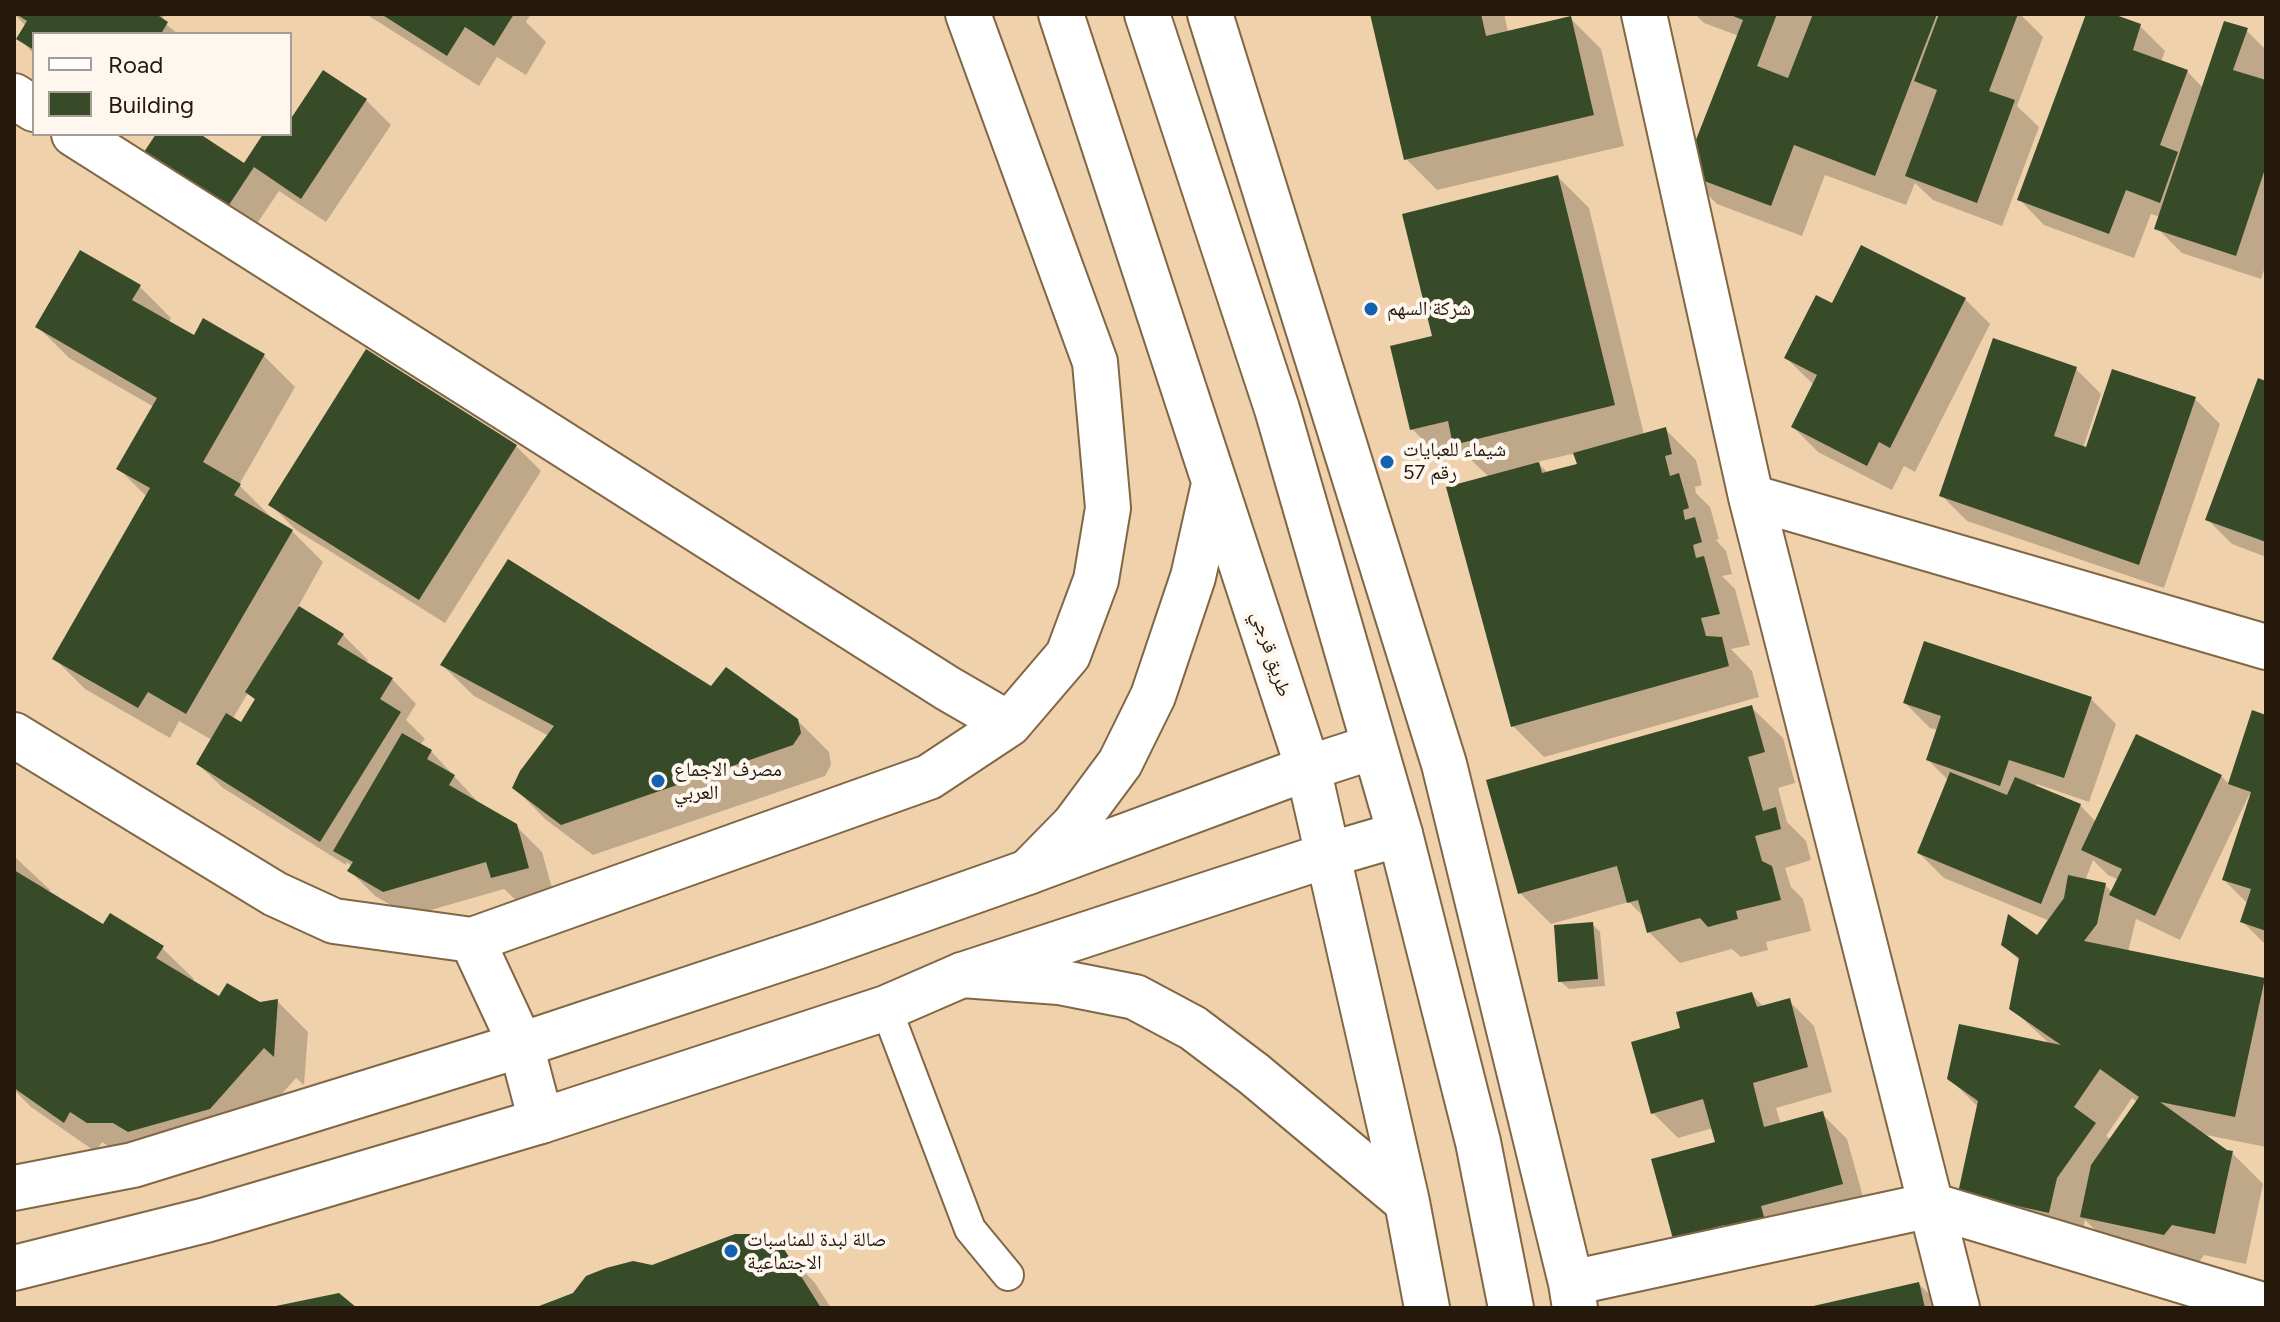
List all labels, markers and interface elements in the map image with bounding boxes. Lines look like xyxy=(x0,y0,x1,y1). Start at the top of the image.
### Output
legend xyxy=(32,32,292,136)
text: Road xyxy=(108,50,163,79)
text: Building xyxy=(108,90,194,119)
place label: شركة السهم xyxy=(1387,297,1471,321)
marker: شركة السهم xyxy=(1362,300,1380,318)
place label: شيماء للعبايات رقم 57 xyxy=(1403,438,1506,485)
marker: شيماء للعبايات رقم 57 xyxy=(1378,453,1396,471)
street label: طريق قرجي xyxy=(1246,608,1296,700)
place label: مصرف الاجماع العربي xyxy=(674,758,782,805)
marker: مصرف الاجماع العربي xyxy=(649,772,667,790)
place label: صالة لبدة للمناسبات الاجتماعية xyxy=(747,1228,886,1275)
marker: صالة لبدة للمناسبات الاجتماعية xyxy=(722,1242,740,1260)

